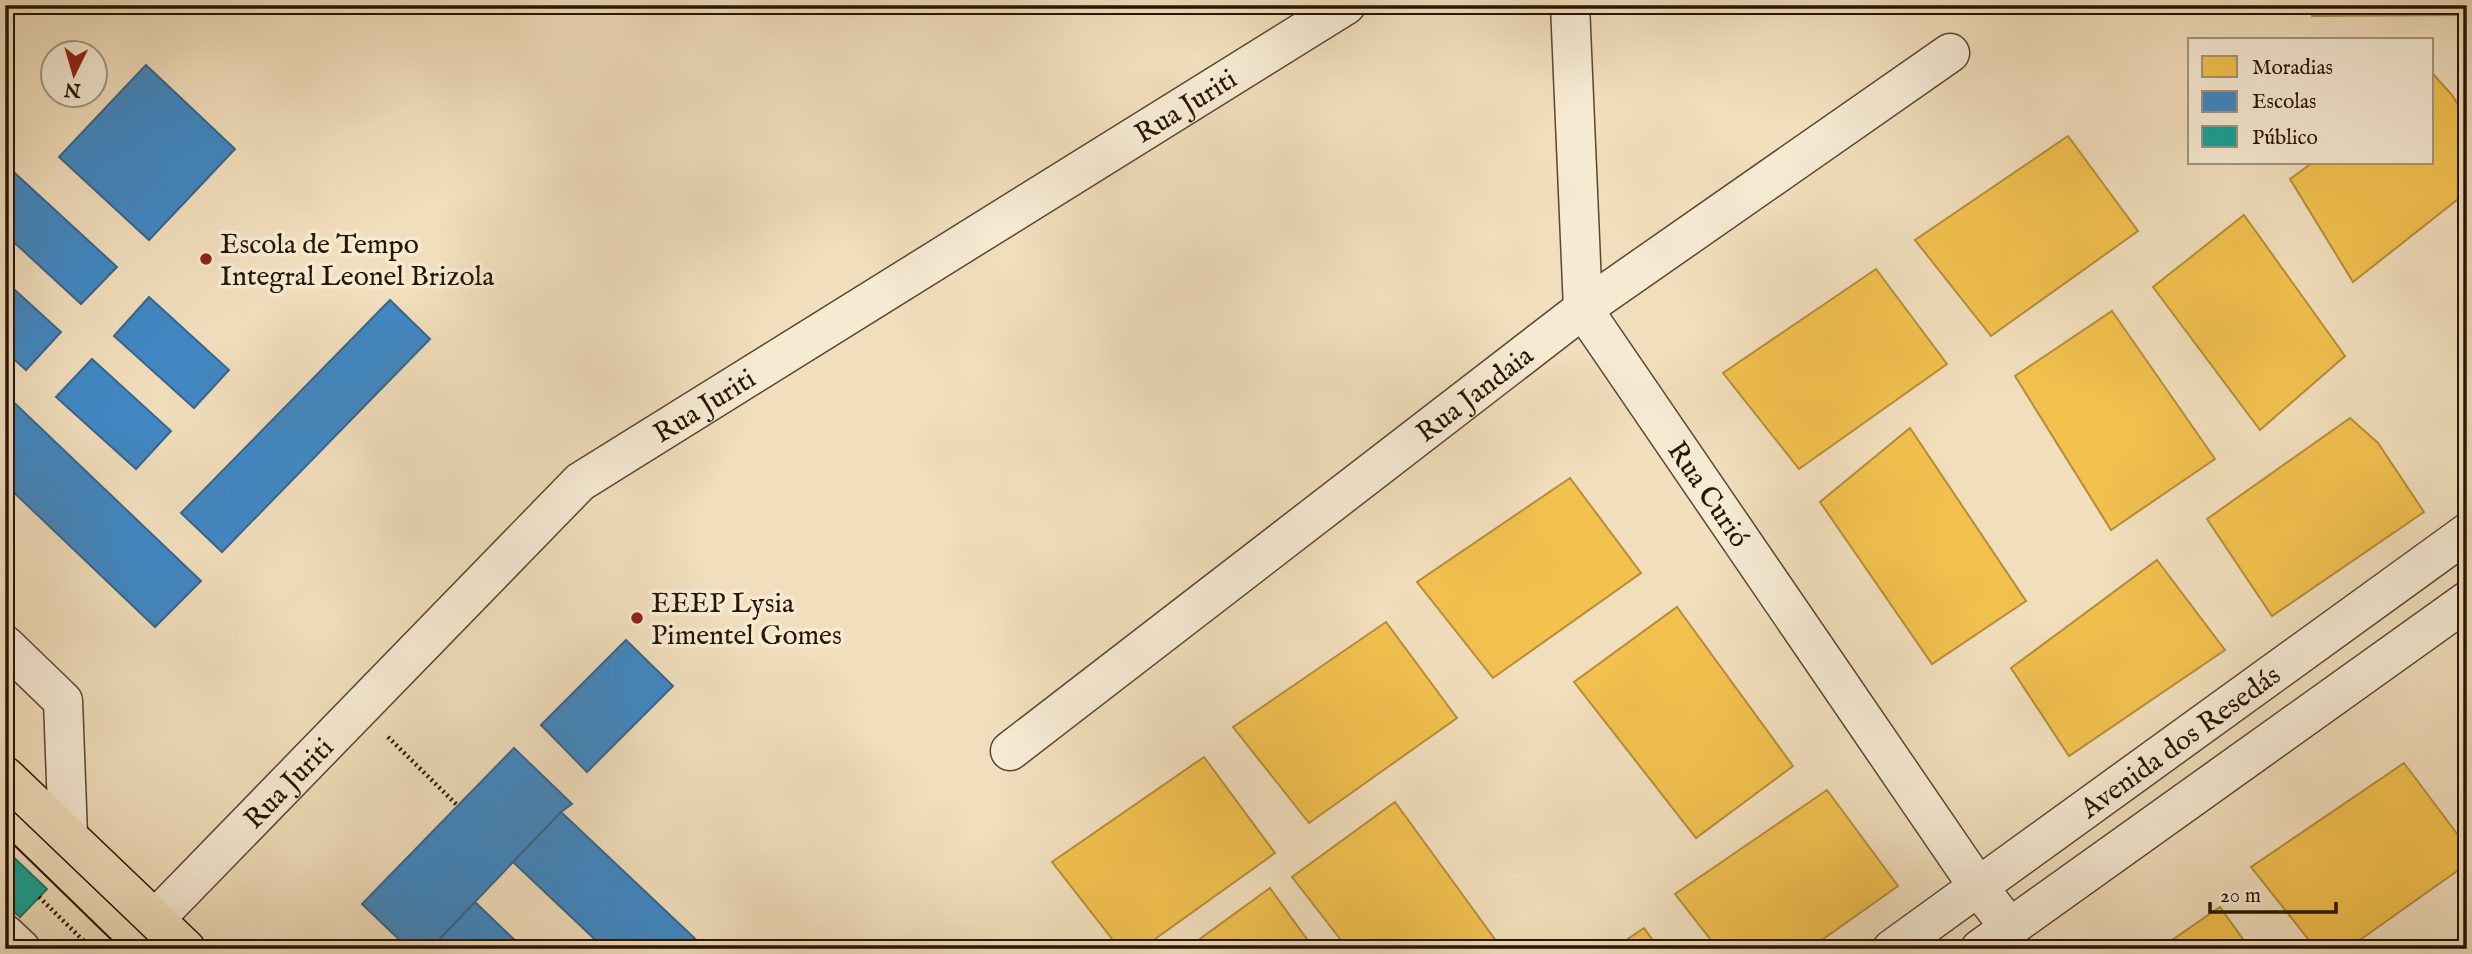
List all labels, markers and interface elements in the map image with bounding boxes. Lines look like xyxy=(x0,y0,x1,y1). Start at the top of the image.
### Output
north arrow xyxy=(38,38,108,108)
legend xyxy=(2188,38,2434,164)
text: Moradias xyxy=(2252,55,2333,82)
street label: Rua Juriti xyxy=(1129,62,1244,152)
text: N xyxy=(63,76,83,102)
text: Escolas xyxy=(2252,89,2316,116)
text: Público xyxy=(2252,125,2318,152)
place label: Escola de Tempo Integral Leonel Brizola xyxy=(220,228,495,295)
marker: Escola de Tempo Integral Leonel Brizola xyxy=(198,251,214,267)
street label: Rua Jandaia xyxy=(1410,338,1542,451)
street label: Rua Juriti xyxy=(647,362,763,452)
street label: Rua Curió xyxy=(1659,435,1756,555)
place label: EEEP Lysia Pimentel Gomes xyxy=(651,587,842,654)
marker: EEEP Lysia Pimentel Gomes xyxy=(629,610,645,626)
street label: Avenida dos Resedás xyxy=(2073,659,2288,828)
street label: Rua Juriti xyxy=(237,731,342,837)
scale bar xyxy=(2210,870,2336,914)
text: 20 m xyxy=(2220,883,2261,910)

